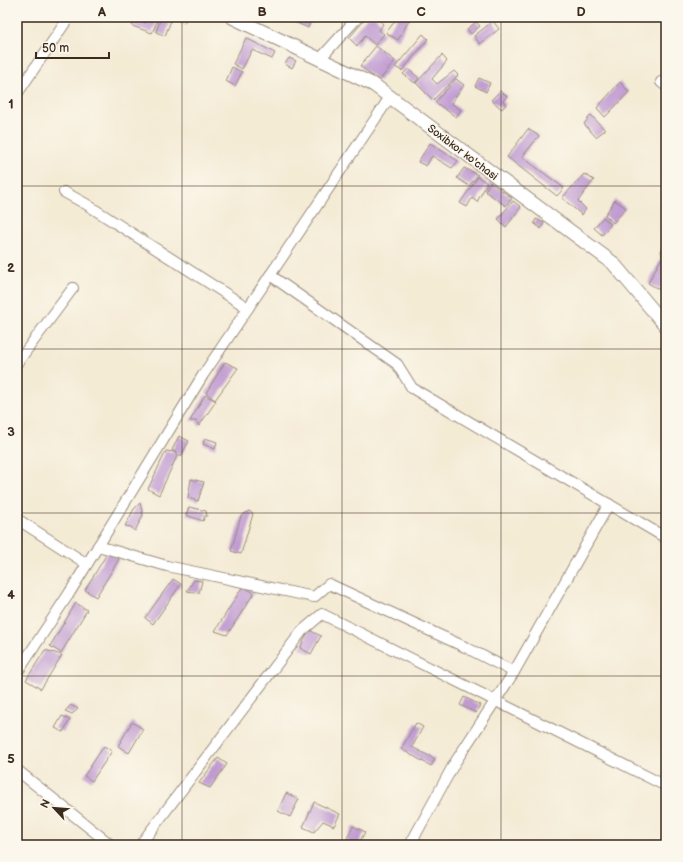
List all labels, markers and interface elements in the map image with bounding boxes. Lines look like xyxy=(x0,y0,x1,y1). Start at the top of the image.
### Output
text: A xyxy=(97,4,106,20)
text: B xyxy=(257,4,267,20)
text: C xyxy=(416,4,426,20)
text: D xyxy=(576,4,586,20)
scale bar xyxy=(36,34,109,60)
text: 50 m xyxy=(42,41,69,56)
text: 1 xyxy=(8,96,14,112)
street label: Soxibkor ko'chasi xyxy=(425,122,500,183)
text: 2 xyxy=(7,260,15,276)
text: 3 xyxy=(7,424,15,440)
text: 4 xyxy=(7,587,15,603)
text: 5 xyxy=(7,751,15,767)
north arrow xyxy=(34,788,74,828)
text: N xyxy=(38,797,53,810)

